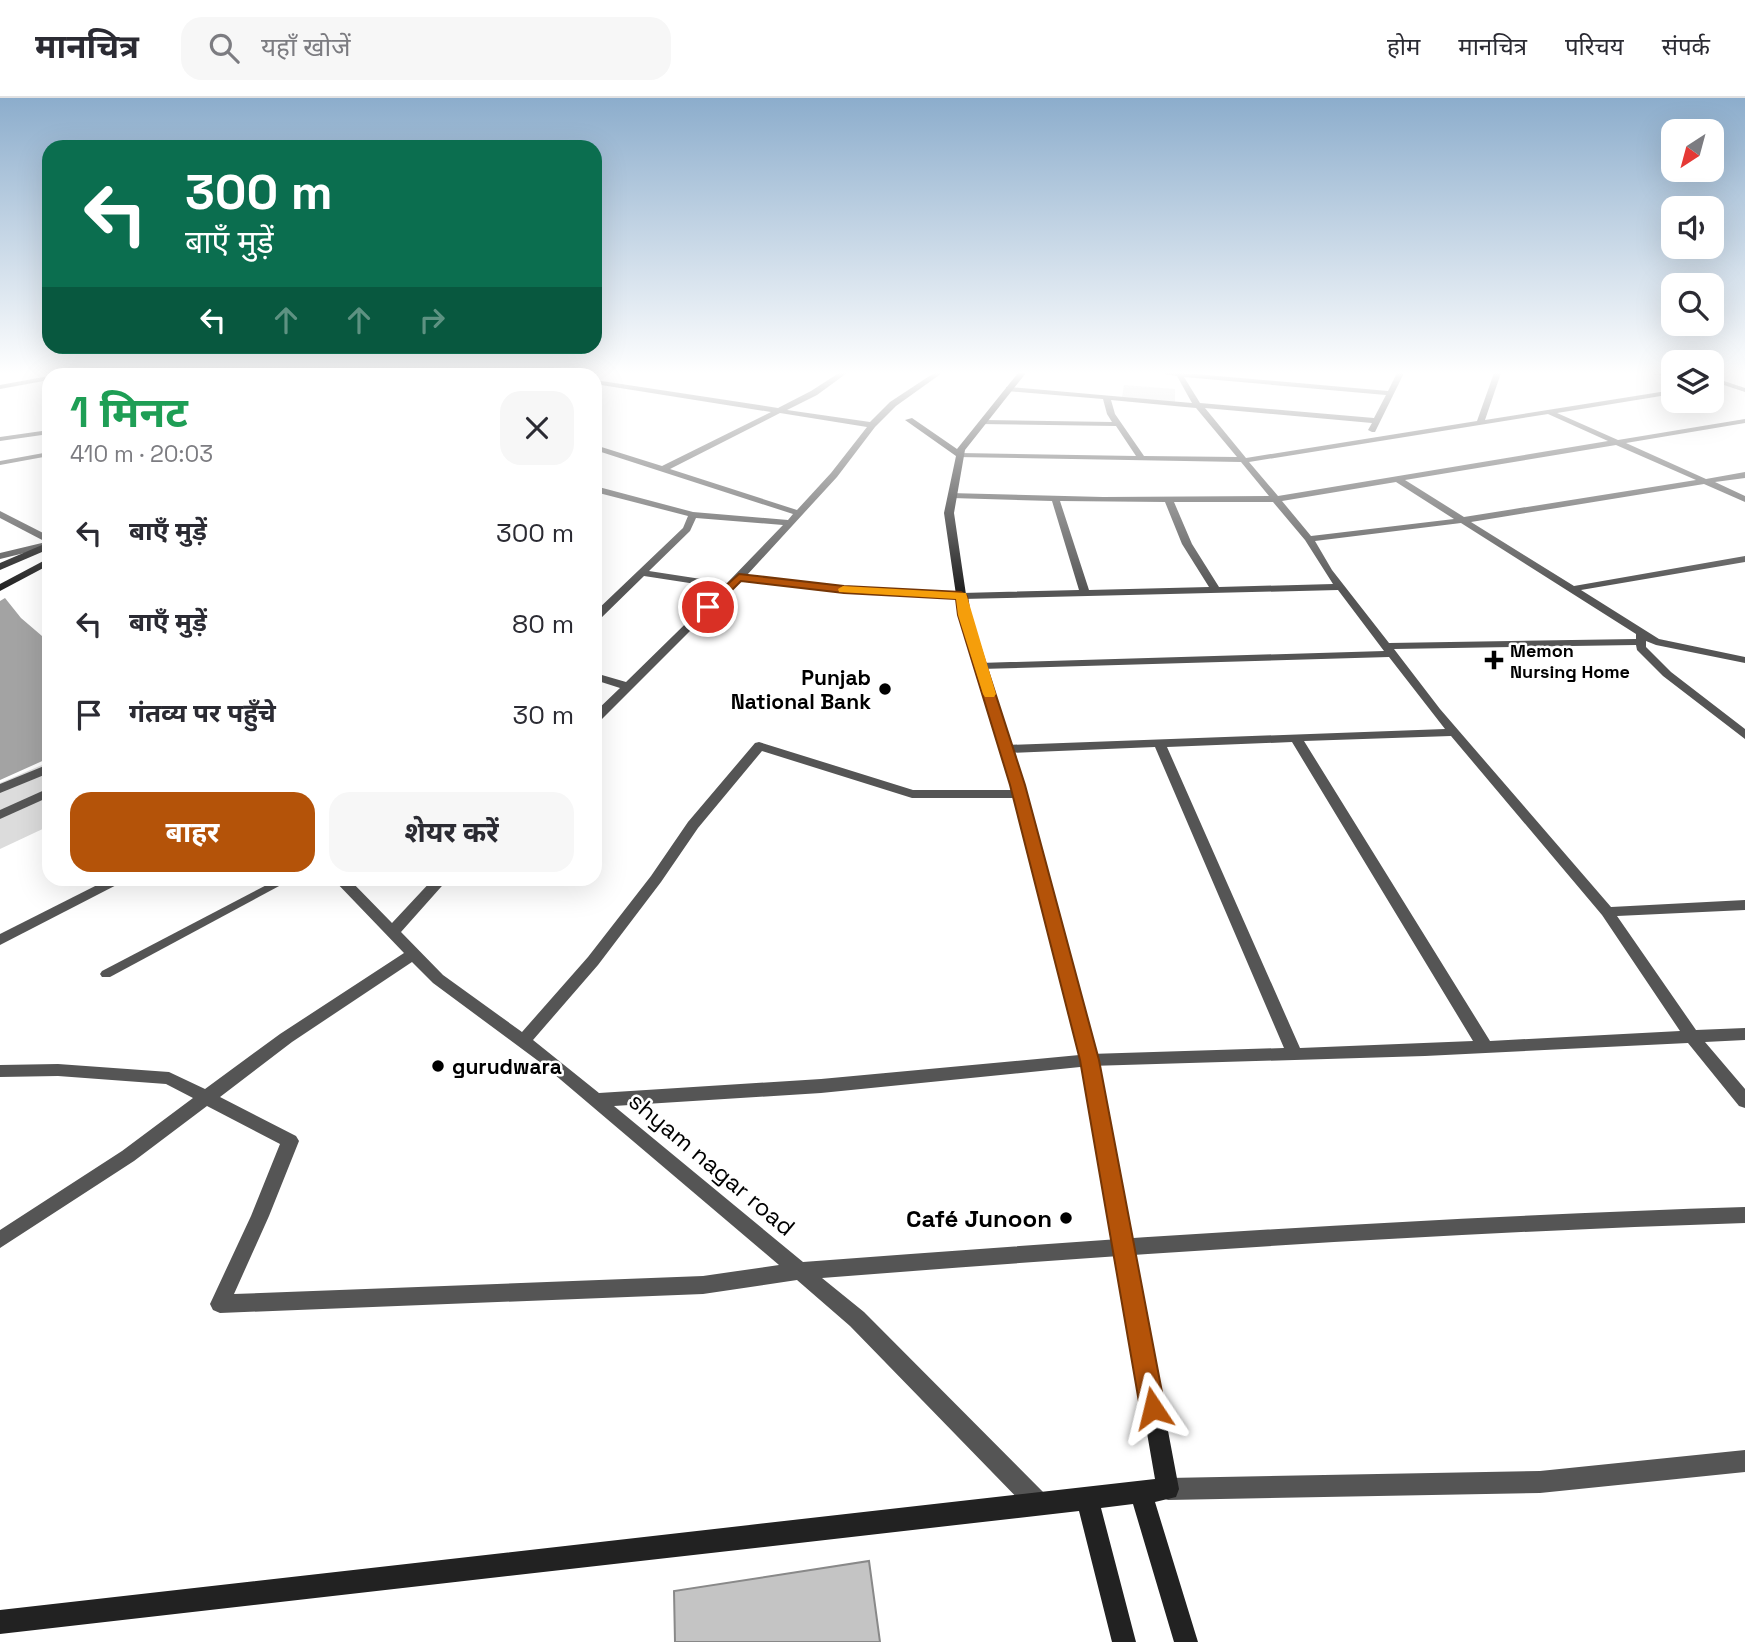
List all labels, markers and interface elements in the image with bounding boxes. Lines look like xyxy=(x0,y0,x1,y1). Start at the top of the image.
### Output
search box xyxy=(181,17,671,80)
text: मानचित्र xyxy=(35,26,139,68)
icon: search xyxy=(205,29,243,67)
text: यहाँ खोजें xyxy=(261,30,351,64)
text: होम xyxy=(1387,31,1420,62)
text: मानचित्र xyxy=(1458,31,1527,62)
text: परिचय xyxy=(1565,31,1624,62)
text: संपर्क xyxy=(1662,31,1710,62)
north arrow xyxy=(1661,119,1724,182)
map controls xyxy=(1661,119,1724,413)
text: 300 m xyxy=(185,161,333,223)
icon: left xyxy=(70,168,161,259)
button: sound xyxy=(1661,196,1724,259)
text: बाएँ मुड़ें xyxy=(185,222,274,262)
button: search xyxy=(1661,273,1724,336)
icon: left xyxy=(194,301,232,339)
icon: ahead xyxy=(267,301,305,339)
icon: ahead xyxy=(340,301,378,339)
icon: right xyxy=(413,301,451,339)
button: layers xyxy=(1661,350,1724,413)
text: 1 मिनट xyxy=(70,386,188,439)
button: close xyxy=(500,391,574,465)
text: 410 m · 20:03 xyxy=(70,439,213,469)
icon: left xyxy=(70,514,108,552)
text: बाएँ मुड़ें xyxy=(129,514,207,548)
text: 300 m xyxy=(496,516,574,550)
pin xyxy=(678,577,738,637)
icon: arrive xyxy=(689,588,727,626)
icon: left xyxy=(70,605,108,643)
text: बाएँ मुड़ें xyxy=(129,605,207,639)
text: 80 m xyxy=(512,607,574,641)
place label: Memon Nursing Home xyxy=(1510,639,1630,683)
marker: Memon Nursing Home xyxy=(1484,650,1504,670)
place label: Punjab National Bank xyxy=(731,664,871,715)
marker: Punjab National Bank xyxy=(877,681,893,697)
icon: arrive xyxy=(70,696,108,734)
text: गंतव्य पर पहुँचे xyxy=(129,696,276,730)
text: 30 m xyxy=(513,698,574,732)
button: बाहर xyxy=(70,792,315,872)
button: शेयर करें xyxy=(329,792,574,872)
place label: gurudwara xyxy=(452,1053,562,1080)
marker: gurudwara xyxy=(430,1058,446,1074)
street label: shyam nagar road xyxy=(623,1085,801,1243)
place label: Café Junoon xyxy=(906,1203,1052,1234)
marker: Café Junoon xyxy=(1058,1210,1074,1226)
position arrow xyxy=(1116,1371,1190,1445)

